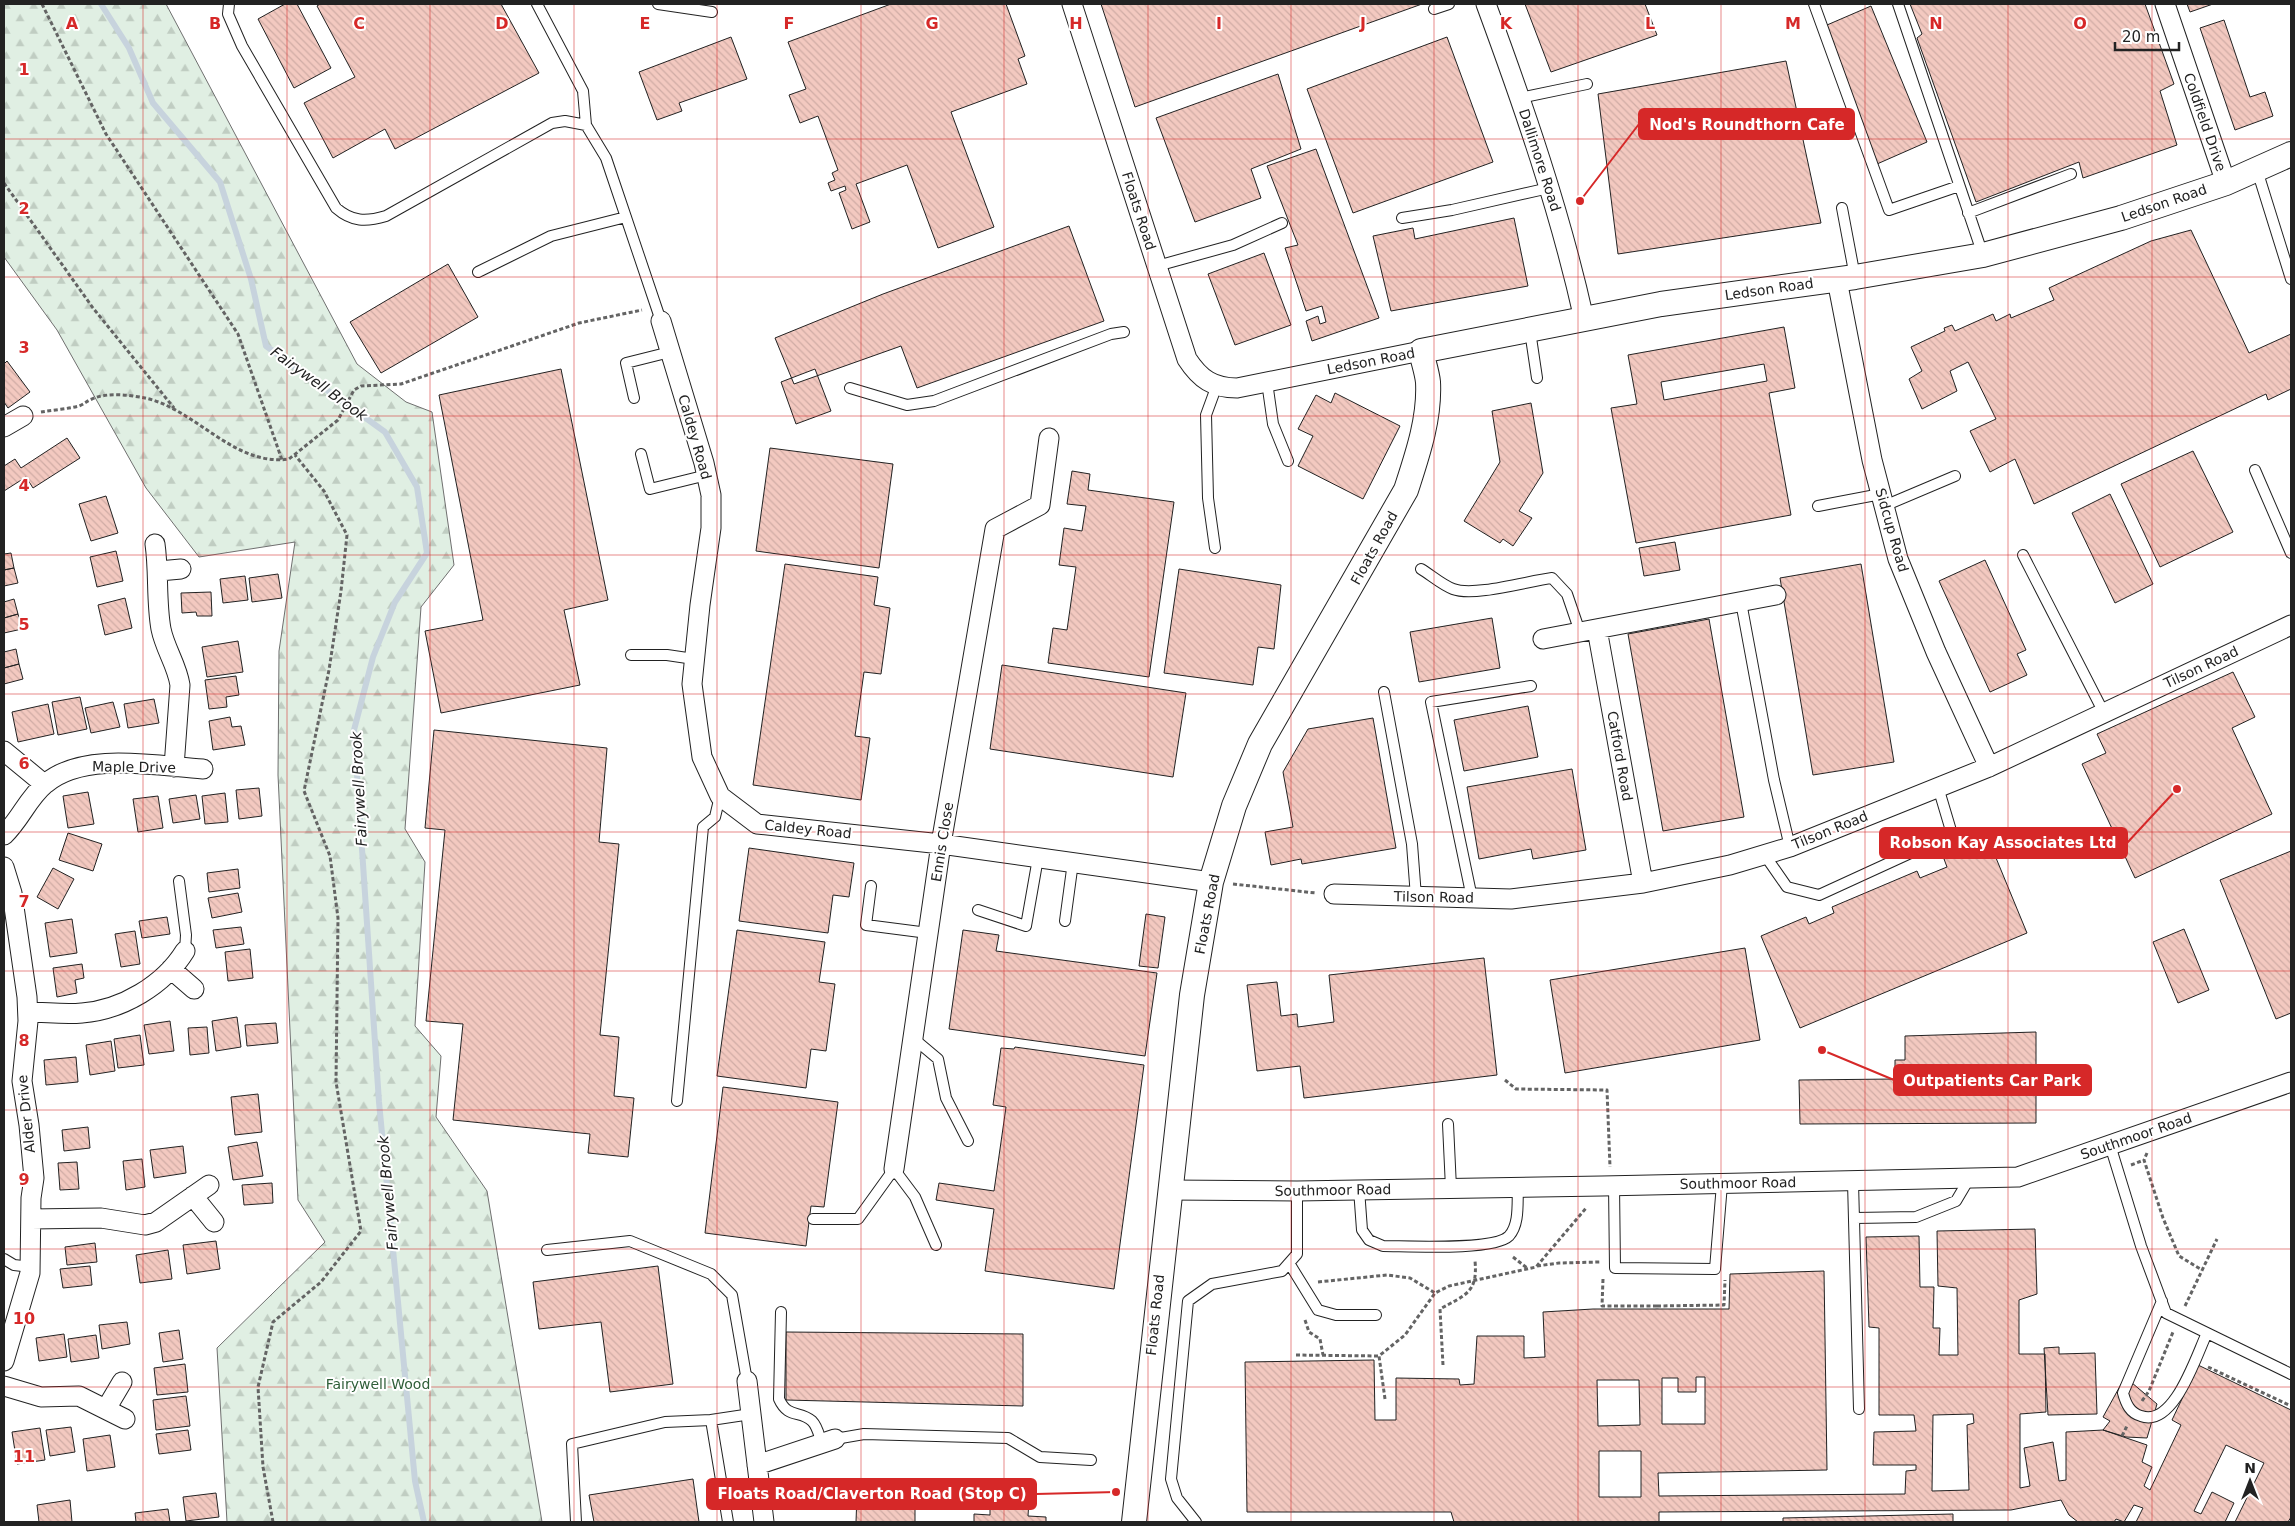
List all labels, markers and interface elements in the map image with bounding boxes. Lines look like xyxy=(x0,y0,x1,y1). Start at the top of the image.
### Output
text: A xyxy=(66,14,79,33)
text: B xyxy=(209,14,221,33)
text: C xyxy=(353,14,365,33)
text: D xyxy=(495,14,509,33)
text: E xyxy=(640,14,650,33)
text: F xyxy=(784,14,794,33)
text: G xyxy=(925,14,939,33)
text: H xyxy=(1069,14,1083,33)
text: I xyxy=(1216,14,1222,33)
text: J xyxy=(1359,14,1366,33)
text: K xyxy=(1500,14,1513,33)
text: L xyxy=(1645,14,1655,33)
text: M xyxy=(1785,14,1801,33)
text: N xyxy=(1929,14,1943,33)
text: O xyxy=(2073,14,2087,33)
scale bar xyxy=(2115,20,2179,52)
text: 20 m xyxy=(2122,28,2160,46)
text: 1 xyxy=(18,60,30,79)
street label: Coldfield Drive xyxy=(2181,71,2229,173)
street label: Dallimore Road xyxy=(1516,107,1564,213)
callout: Nod's Roundthorn Cafe xyxy=(1639,109,1854,139)
text: Nod's Roundthorn Cafe xyxy=(1649,116,1845,134)
street label: Floats Road xyxy=(1119,170,1159,252)
street label: Ledson Road xyxy=(2119,181,2209,225)
text: 2 xyxy=(18,199,30,218)
street label: Ledson Road xyxy=(1724,275,1814,303)
text: 3 xyxy=(18,338,30,357)
water label: Fairywell Brook xyxy=(267,343,372,426)
street label: Ledson Road xyxy=(1326,345,1416,377)
street label: Caldey Road xyxy=(675,393,715,481)
text: 4 xyxy=(18,476,30,495)
street label: Sidcup Road xyxy=(1872,486,1912,574)
street label: Floats Road xyxy=(1347,509,1401,587)
text: 5 xyxy=(18,615,30,634)
street label: Tilson Road xyxy=(2160,643,2241,692)
street label: Catford Road xyxy=(1604,710,1636,802)
water label: Fairywell Brook xyxy=(347,730,371,847)
text: 6 xyxy=(18,754,30,773)
street label: Maple Drive xyxy=(92,758,176,776)
street label: Ennis Close xyxy=(928,801,956,883)
street label: Tilson Road xyxy=(1789,808,1870,853)
street label: Caldey Road xyxy=(764,816,852,842)
callout: Robson Kay Associates Ltd xyxy=(1880,828,2127,858)
text: Robson Kay Associates Ltd xyxy=(1890,834,2116,852)
street label: Floats Road xyxy=(1191,872,1223,956)
street label: Tilson Road xyxy=(1393,888,1474,906)
text: 7 xyxy=(18,892,30,911)
text: 8 xyxy=(18,1031,30,1050)
callout: Outpatients Car Park xyxy=(1894,1065,2091,1095)
text: Outpatients Car Park xyxy=(1903,1072,2082,1090)
street label: Alder Drive xyxy=(14,1074,38,1154)
street label: Southmoor Road xyxy=(2078,1109,2194,1163)
water label: Fairywell Brook xyxy=(374,1134,402,1251)
text: 9 xyxy=(18,1170,30,1189)
street label: Southmoor Road xyxy=(1679,1174,1797,1192)
street label: Southmoor Road xyxy=(1274,1181,1392,1199)
street label: Floats Road xyxy=(1143,1274,1167,1356)
text: 10 xyxy=(13,1309,35,1328)
park label: Fairywell Wood xyxy=(326,1376,430,1392)
text: 11 xyxy=(13,1447,35,1466)
north arrow xyxy=(2225,1456,2275,1506)
text: N xyxy=(2244,1460,2256,1476)
callout: Floats Road/Claverton Road (Stop C) xyxy=(707,1479,1036,1509)
text: Floats Road/Claverton Road (Stop C) xyxy=(717,1485,1027,1503)

